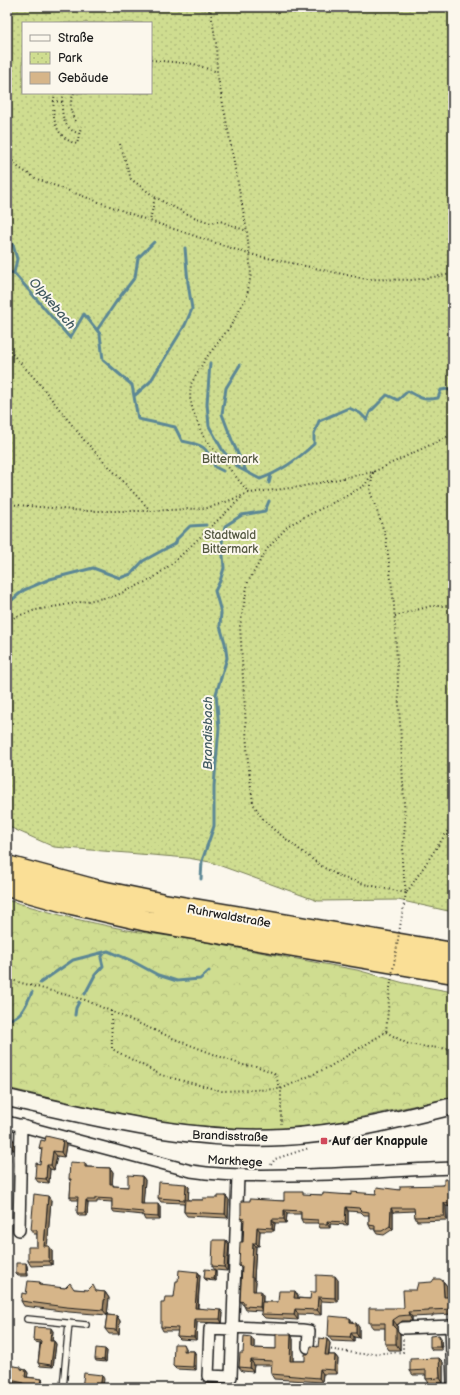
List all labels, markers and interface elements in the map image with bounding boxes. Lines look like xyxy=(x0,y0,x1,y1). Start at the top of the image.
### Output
legend xyxy=(22,22,152,94)
text: Straße xyxy=(58,31,94,46)
text: Park xyxy=(58,51,82,66)
text: Gebäude xyxy=(58,71,108,86)
water label: Olpkebach xyxy=(26,275,79,333)
park label: Bittermark xyxy=(202,452,258,467)
park label: Stadtwald Bittermark xyxy=(202,528,258,557)
water label: Brandisbach xyxy=(200,696,216,770)
street label: Ruhrwaldstraße xyxy=(186,902,272,931)
street label: Brandisstraße xyxy=(192,1128,268,1145)
place label: Auf der Knappule xyxy=(331,1134,428,1149)
marker: Auf der Knappule xyxy=(319,1136,329,1146)
street label: Markhege xyxy=(207,1153,263,1170)

